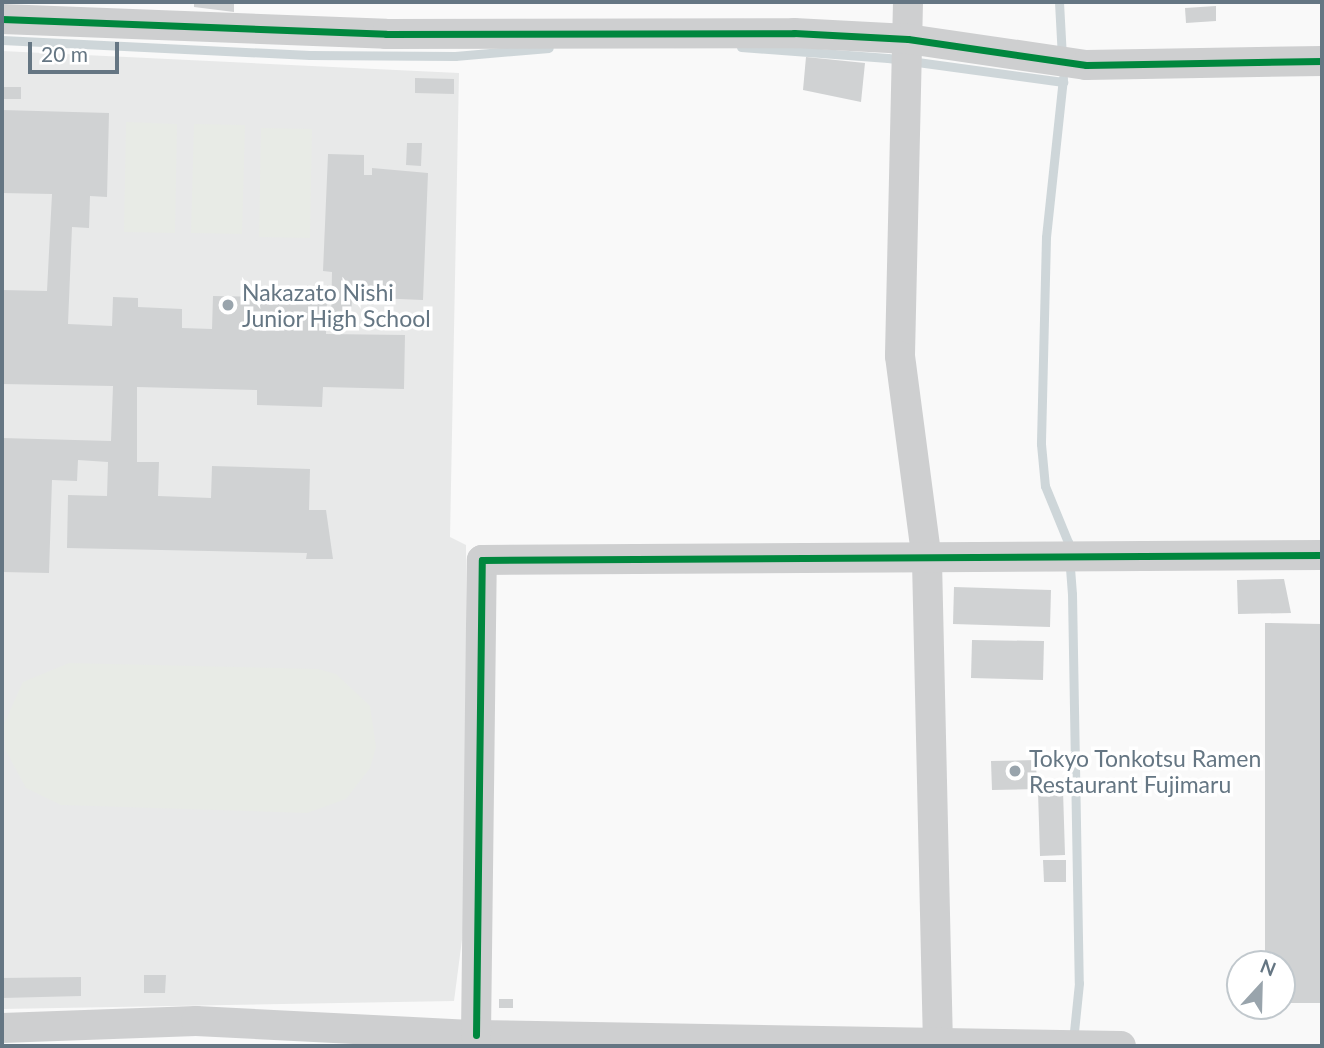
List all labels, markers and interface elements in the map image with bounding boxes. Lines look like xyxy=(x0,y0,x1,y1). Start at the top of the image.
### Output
scale bar xyxy=(32,28,122,72)
text: 20 m xyxy=(41,41,88,66)
place label: Nakazato Nishi Junior High School xyxy=(242,278,431,332)
marker: Nakazato Nishi Junior High School xyxy=(220,297,236,313)
place label: Tokyo Tonkotsu Ramen Restaurant Fujimaru xyxy=(1029,744,1262,798)
marker: Tokyo Tonkotsu Ramen Restaurant Fujimaru xyxy=(1007,763,1023,779)
north arrow xyxy=(1226,950,1296,1020)
text: N xyxy=(1257,954,1279,980)

